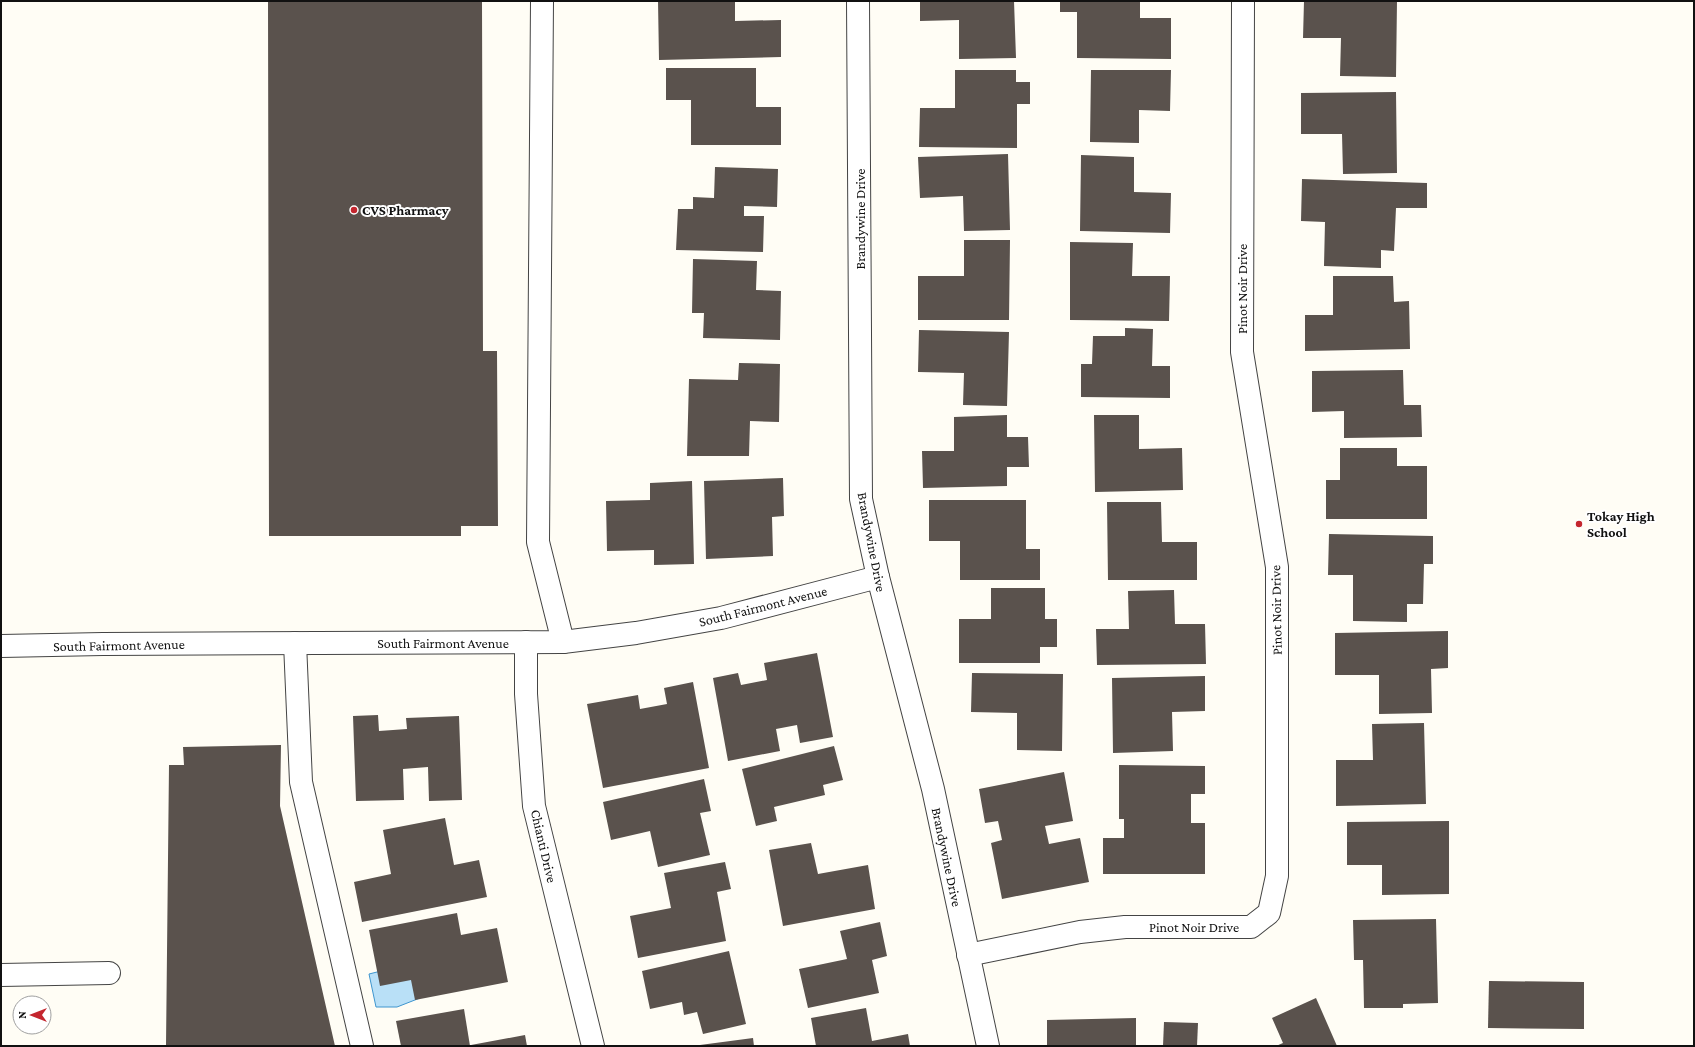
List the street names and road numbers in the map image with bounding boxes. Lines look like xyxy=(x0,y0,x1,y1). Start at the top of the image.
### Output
street label: Brandywine Drive xyxy=(852,168,868,270)
street label: Pinot Noir Drive xyxy=(1234,244,1250,334)
street label: Brandywine Drive xyxy=(855,491,889,593)
street label: Pinot Noir Drive xyxy=(1267,565,1285,655)
street label: South Fairmont Avenue xyxy=(697,582,829,630)
street label: South Fairmont Avenue xyxy=(377,635,509,651)
street label: South Fairmont Avenue xyxy=(53,636,185,654)
street label: Brandywine Drive xyxy=(929,806,965,908)
street label: Chianti Drive xyxy=(528,808,560,884)
street label: Pinot Noir Drive xyxy=(1149,919,1239,935)

